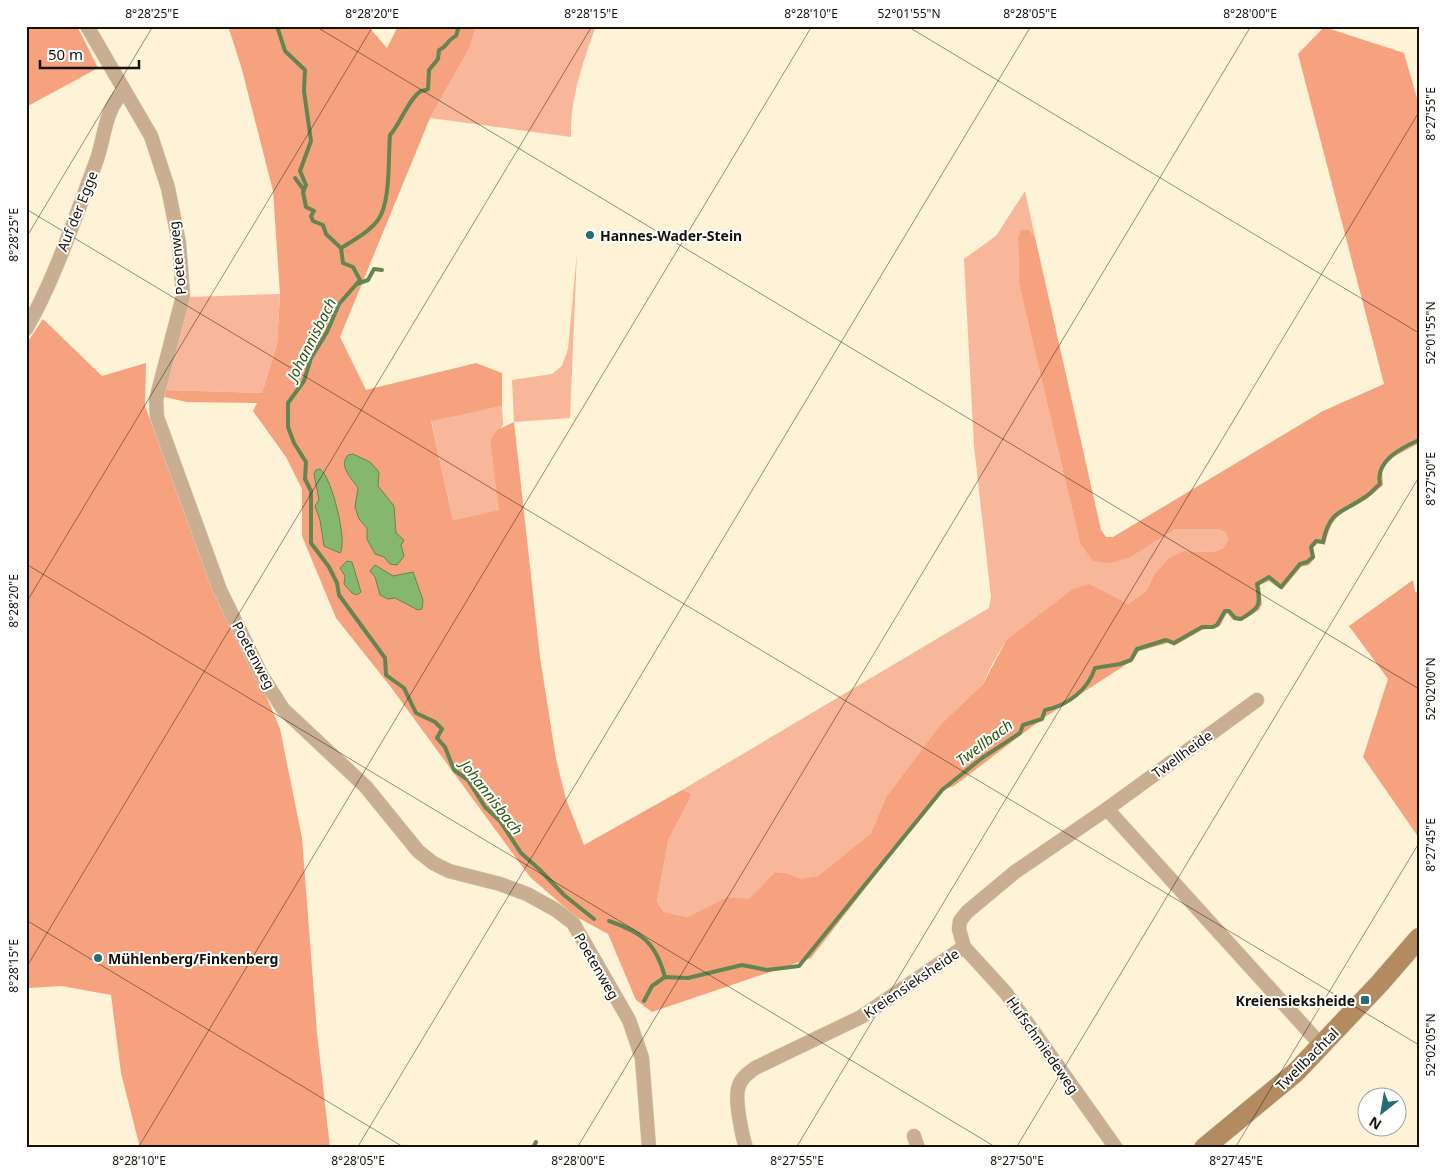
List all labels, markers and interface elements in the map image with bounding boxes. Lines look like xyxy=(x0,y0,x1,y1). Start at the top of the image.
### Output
text: 8°28'25"E xyxy=(125,5,179,22)
text: 8°28'20"E xyxy=(345,5,399,22)
text: 8°28'15"E xyxy=(564,5,618,22)
text: 8°28'10"E xyxy=(784,5,838,22)
text: 52°01'55"N xyxy=(877,5,941,22)
text: 8°28'05"E xyxy=(1003,5,1057,22)
text: 8°28'00"E xyxy=(1223,5,1277,22)
scale bar xyxy=(40,38,139,70)
text: 50 m xyxy=(48,44,83,64)
text: 8°27'55"E xyxy=(1422,87,1439,141)
street label: Auf der Egge xyxy=(52,168,102,254)
text: 8°28'25"E xyxy=(5,208,22,262)
street label: Poetenweg xyxy=(164,220,190,296)
place label: Hannes-Wader-Stein xyxy=(600,226,742,245)
marker: Hannes-Wader-Stein xyxy=(584,229,596,241)
water label: Johannisbach xyxy=(280,294,340,386)
text: 52°01'55"N xyxy=(1422,301,1439,365)
text: 8°27'50"E xyxy=(1422,452,1439,506)
text: 8°28'20"E xyxy=(5,574,22,628)
street label: Poetenweg xyxy=(228,618,280,692)
text: 52°02'00"N xyxy=(1422,657,1439,721)
water label: Twellbach xyxy=(952,714,1016,770)
street label: Twellheide xyxy=(1148,726,1216,782)
water label: Johannisbach xyxy=(455,753,528,839)
text: 8°27'45"E xyxy=(1422,818,1439,872)
street label: Poetenweg xyxy=(570,929,624,1003)
text: 8°28'15"E xyxy=(5,939,22,993)
street label: Kreiensieksheide xyxy=(860,944,963,1022)
place label: Mühlenberg/Finkenberg xyxy=(108,949,278,968)
marker: Mühlenberg/Finkenberg xyxy=(92,952,104,964)
place label: Kreiensieksheide xyxy=(1236,991,1355,1010)
street label: Hufschmiedeweg xyxy=(1002,993,1084,1097)
marker: Kreiensieksheide xyxy=(1359,994,1371,1006)
text: 52°02'05"N xyxy=(1422,1013,1439,1077)
street label: Twellbachtal xyxy=(1271,1023,1343,1095)
north arrow xyxy=(1358,1086,1408,1136)
text: N xyxy=(1365,1112,1385,1135)
text: 8°28'10"E xyxy=(112,1152,166,1169)
text: 8°28'05"E xyxy=(331,1152,385,1169)
text: 8°28'00"E xyxy=(551,1152,605,1169)
text: 8°27'55"E xyxy=(770,1152,824,1169)
text: 8°27'50"E xyxy=(990,1152,1044,1169)
text: 8°27'45"E xyxy=(1209,1152,1263,1169)

